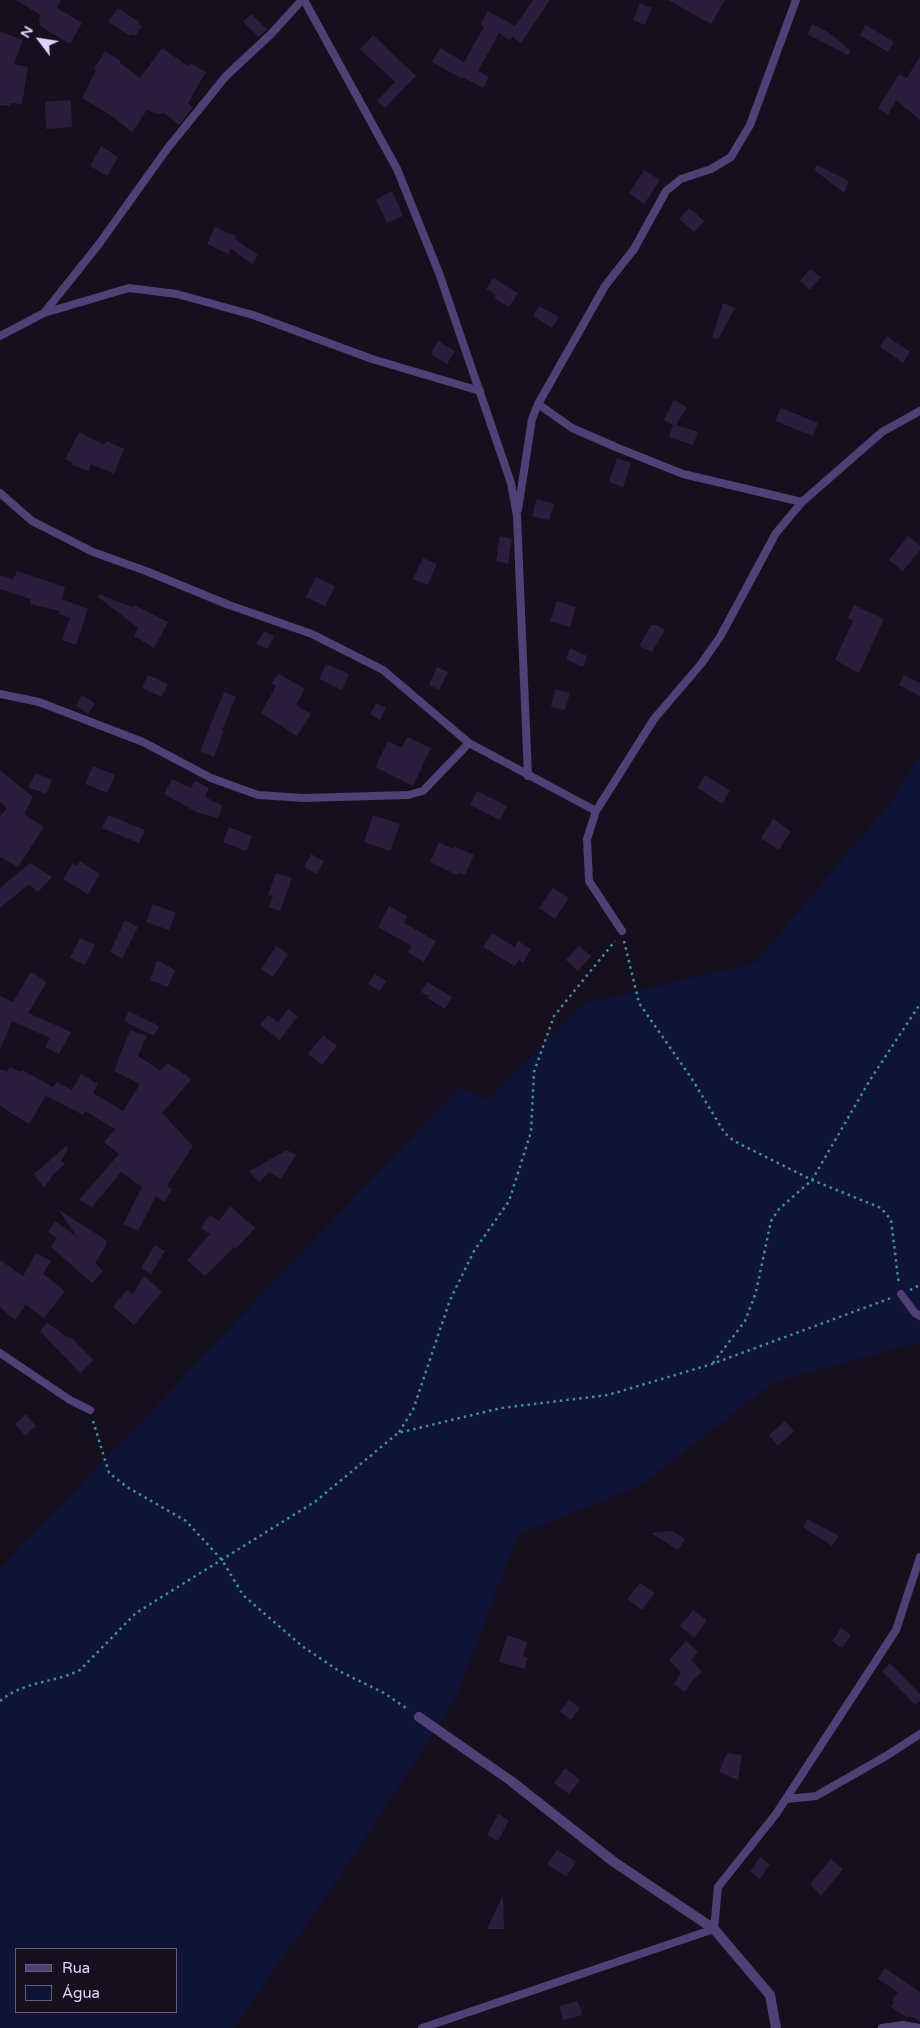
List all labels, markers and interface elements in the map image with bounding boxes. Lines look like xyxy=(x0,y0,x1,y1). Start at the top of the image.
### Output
north arrow xyxy=(15,15,65,65)
text: N xyxy=(17,23,37,41)
legend xyxy=(15,1948,178,2013)
text: Rua xyxy=(62,1959,90,1977)
text: Água xyxy=(62,1984,100,2002)

